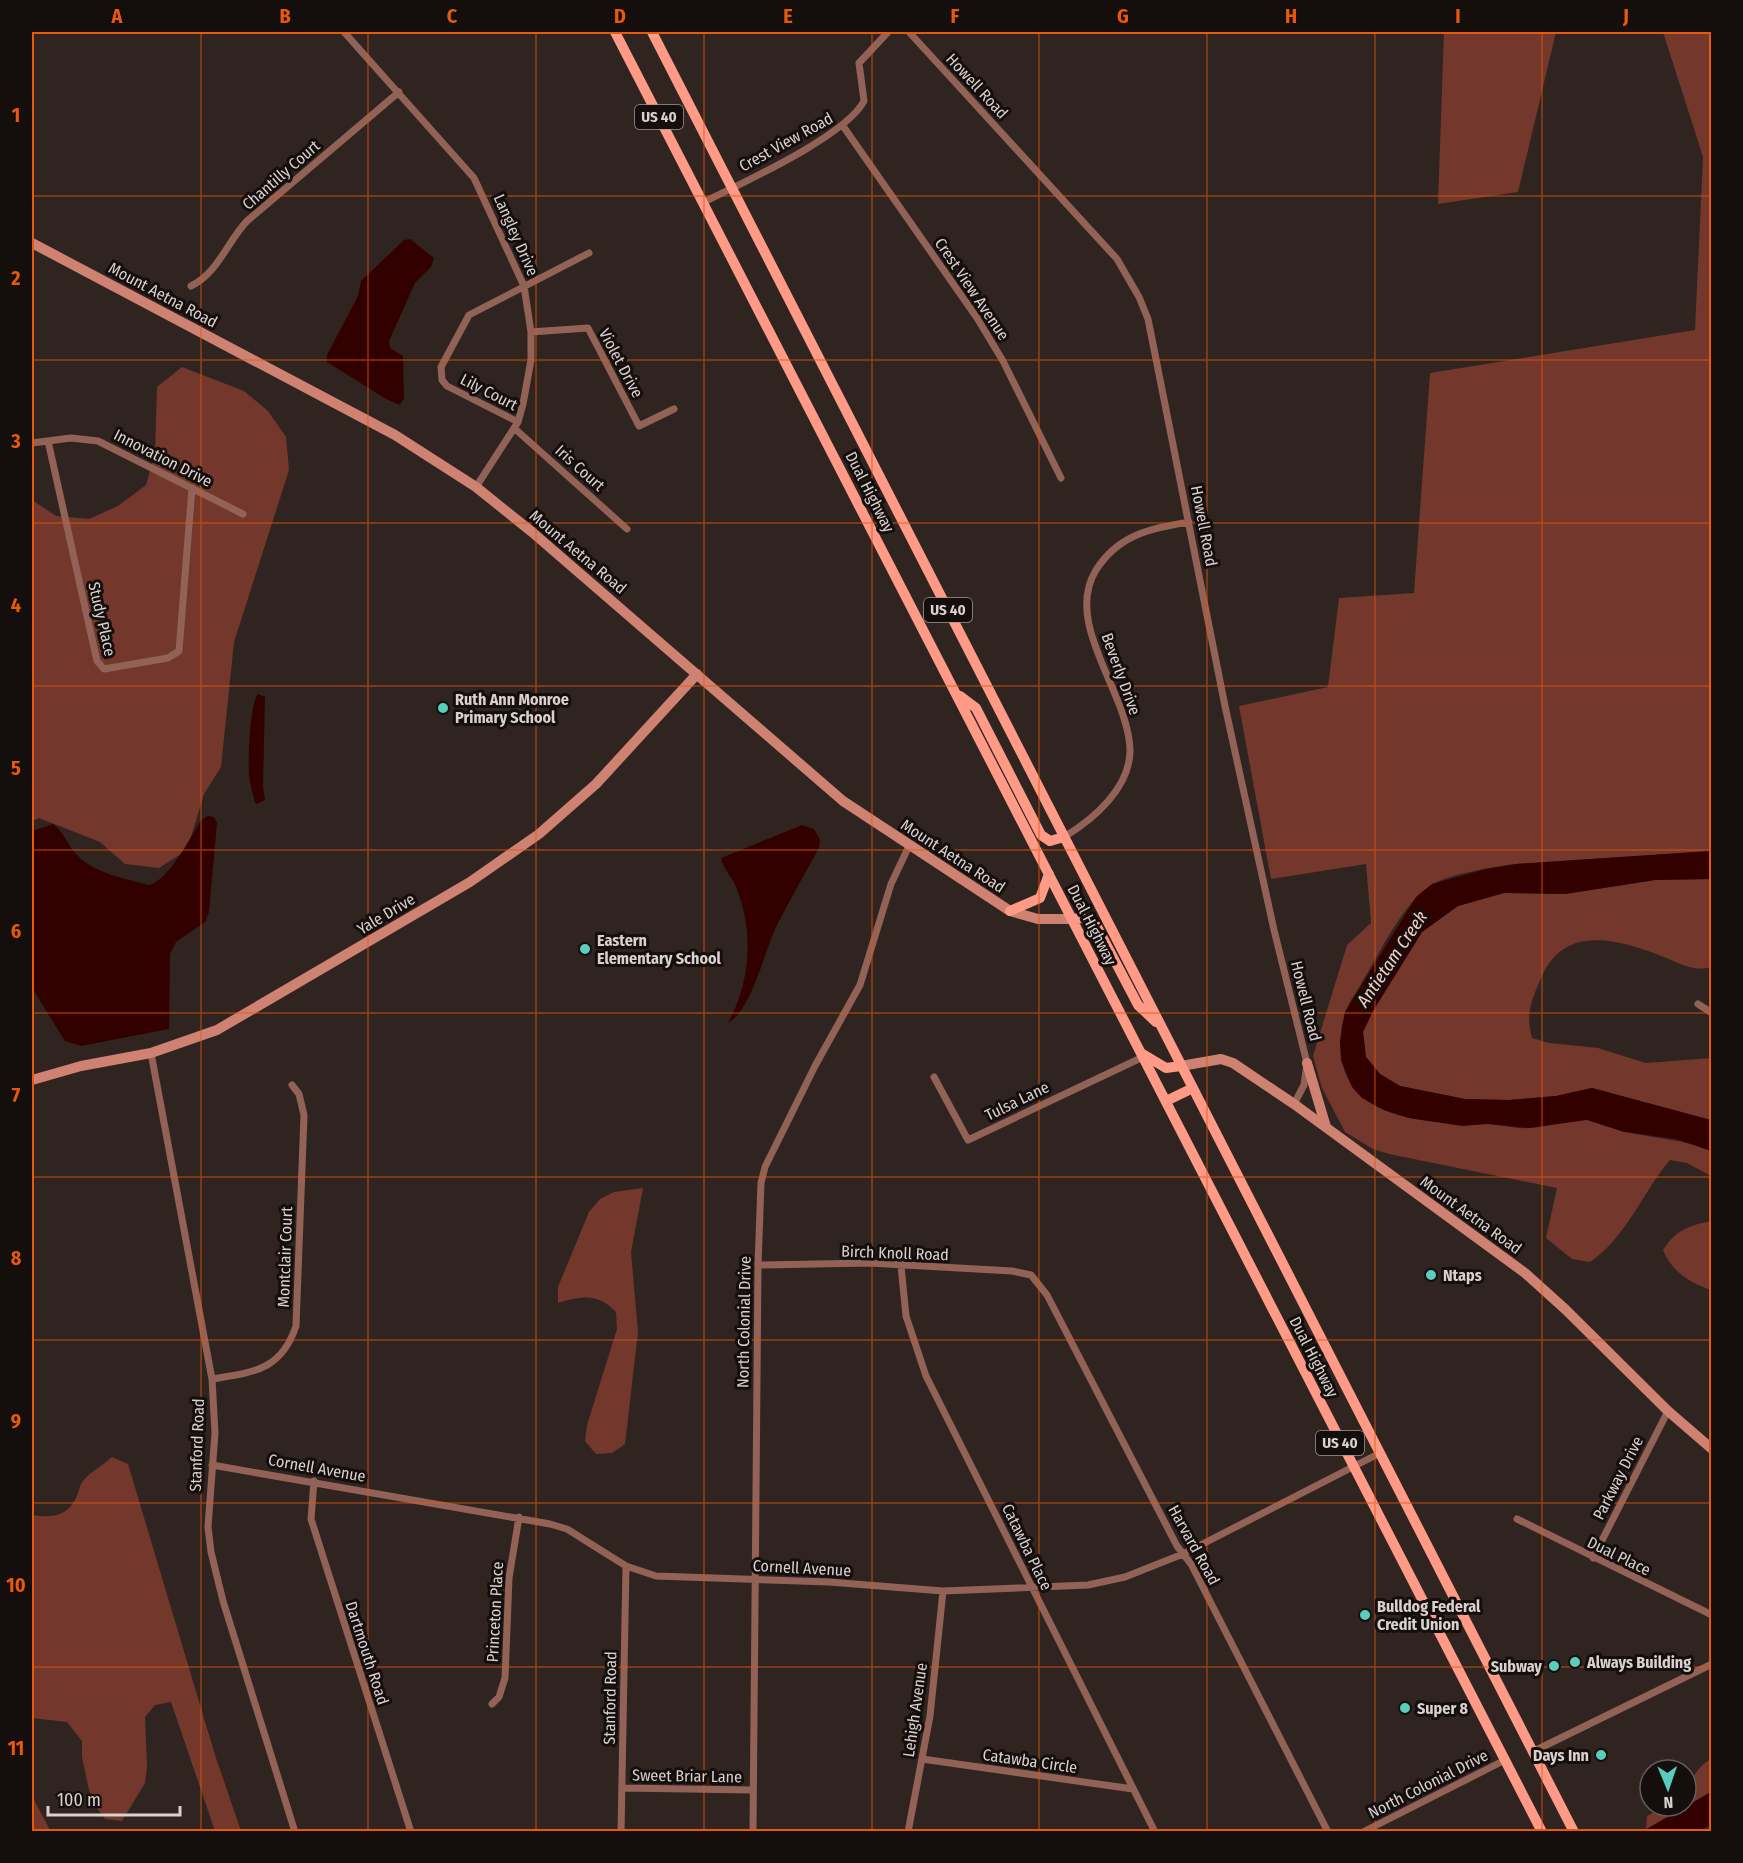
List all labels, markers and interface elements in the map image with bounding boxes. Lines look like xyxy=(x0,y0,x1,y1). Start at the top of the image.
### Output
text: A xyxy=(111,4,124,28)
text: B xyxy=(279,4,291,28)
text: C xyxy=(447,4,458,28)
text: D xyxy=(614,4,626,28)
text: E xyxy=(783,4,793,28)
text: F xyxy=(951,4,960,28)
text: G xyxy=(1117,4,1129,28)
text: H xyxy=(1285,4,1297,28)
text: I xyxy=(1455,4,1461,28)
text: J xyxy=(1622,4,1629,28)
street label: Howell Road xyxy=(942,50,1012,122)
text: 1 xyxy=(12,103,20,127)
road number: US 40 xyxy=(635,105,683,129)
street label: Crest View Road xyxy=(736,108,836,176)
street label: Chantilly Court xyxy=(238,136,324,214)
street label: Langley Drive xyxy=(490,191,543,279)
street label: Crest View Avenue xyxy=(931,234,1013,344)
street label: Mount Aetna Road xyxy=(105,258,221,332)
text: 2 xyxy=(10,266,21,290)
street label: Violet Drive xyxy=(595,325,647,401)
street label: Lily Court xyxy=(457,370,521,415)
street label: Innovation Drive xyxy=(111,425,215,491)
text: 3 xyxy=(10,429,21,453)
street label: Iris Court xyxy=(551,441,609,496)
street label: Dual Highway xyxy=(842,448,899,536)
street label: Howell Road xyxy=(1187,484,1221,568)
street label: Mount Aetna Road xyxy=(526,506,630,598)
street label: Study Place xyxy=(84,580,120,658)
text: 4 xyxy=(11,593,21,617)
road number: US 40 xyxy=(924,598,972,622)
street label: Beverly Drive xyxy=(1097,630,1145,718)
place label: Ruth Ann Monroe Primary School xyxy=(455,690,569,727)
marker: Ruth Ann Monroe Primary School xyxy=(436,701,450,715)
text: 5 xyxy=(11,756,21,780)
street label: Mount Aetna Road xyxy=(897,815,1009,897)
street label: Dual Highway xyxy=(1064,881,1121,969)
street label: Yale Drive xyxy=(354,889,418,939)
water label: Antietam Creek xyxy=(1351,907,1432,1012)
text: 6 xyxy=(11,919,21,943)
place label: Eastern Elementary School xyxy=(597,931,722,968)
marker: Eastern Elementary School xyxy=(578,942,592,956)
street label: Howell Road xyxy=(1287,959,1325,1043)
street label: Tulsa Lane xyxy=(982,1077,1052,1125)
text: 7 xyxy=(12,1083,21,1107)
street label: Mount Aetna Road xyxy=(1417,1172,1525,1258)
street label: Montclair Court xyxy=(274,1206,296,1308)
street label: Birch Knoll Road xyxy=(841,1242,949,1264)
text: 8 xyxy=(11,1246,22,1270)
street label: North Colonial Drive xyxy=(733,1256,755,1388)
place label: Ntaps xyxy=(1443,1266,1482,1285)
marker: Ntaps xyxy=(1424,1268,1438,1282)
street label: Dual Highway xyxy=(1286,1313,1343,1401)
street label: Stanford Road xyxy=(186,1398,208,1492)
text: 9 xyxy=(11,1409,21,1433)
road number: US 40 xyxy=(1316,1431,1364,1455)
street label: Parkway Drive xyxy=(1589,1433,1647,1523)
street label: Cornell Avenue xyxy=(267,1450,367,1486)
street label: Catawba Place xyxy=(998,1501,1056,1593)
street label: Harvard Road xyxy=(1164,1502,1224,1588)
street label: Dual Place xyxy=(1584,1533,1654,1579)
street label: Cornell Avenue xyxy=(752,1556,852,1580)
street label: Princeton Place xyxy=(483,1561,507,1663)
text: 10 xyxy=(6,1573,26,1597)
place label: Bulldog Federal Credit Union xyxy=(1377,1597,1481,1634)
street label: Dartmouth Road xyxy=(341,1599,393,1707)
marker: Bulldog Federal Credit Union xyxy=(1358,1608,1372,1622)
street label: Stanford Road xyxy=(600,1651,620,1745)
place label: Always Building xyxy=(1586,1653,1691,1672)
marker: Always Building xyxy=(1568,1655,1582,1669)
place label: Subway xyxy=(1491,1657,1542,1676)
marker: Subway xyxy=(1547,1659,1561,1673)
street label: Lehigh Avenue xyxy=(899,1662,931,1758)
place label: Super 8 xyxy=(1417,1699,1469,1718)
marker: Super 8 xyxy=(1398,1701,1412,1715)
text: 11 xyxy=(8,1736,24,1760)
street label: Catawba Circle xyxy=(981,1745,1079,1777)
street label: North Colonial Drive xyxy=(1365,1746,1491,1822)
place label: Days Inn xyxy=(1533,1746,1589,1765)
marker: Days Inn xyxy=(1594,1748,1608,1762)
north arrow xyxy=(1638,1758,1698,1818)
street label: Sweet Briar Lane xyxy=(632,1766,742,1786)
scale bar xyxy=(48,1779,180,1817)
text: 100 m xyxy=(57,1789,101,1811)
text: N xyxy=(1663,1793,1674,1812)

